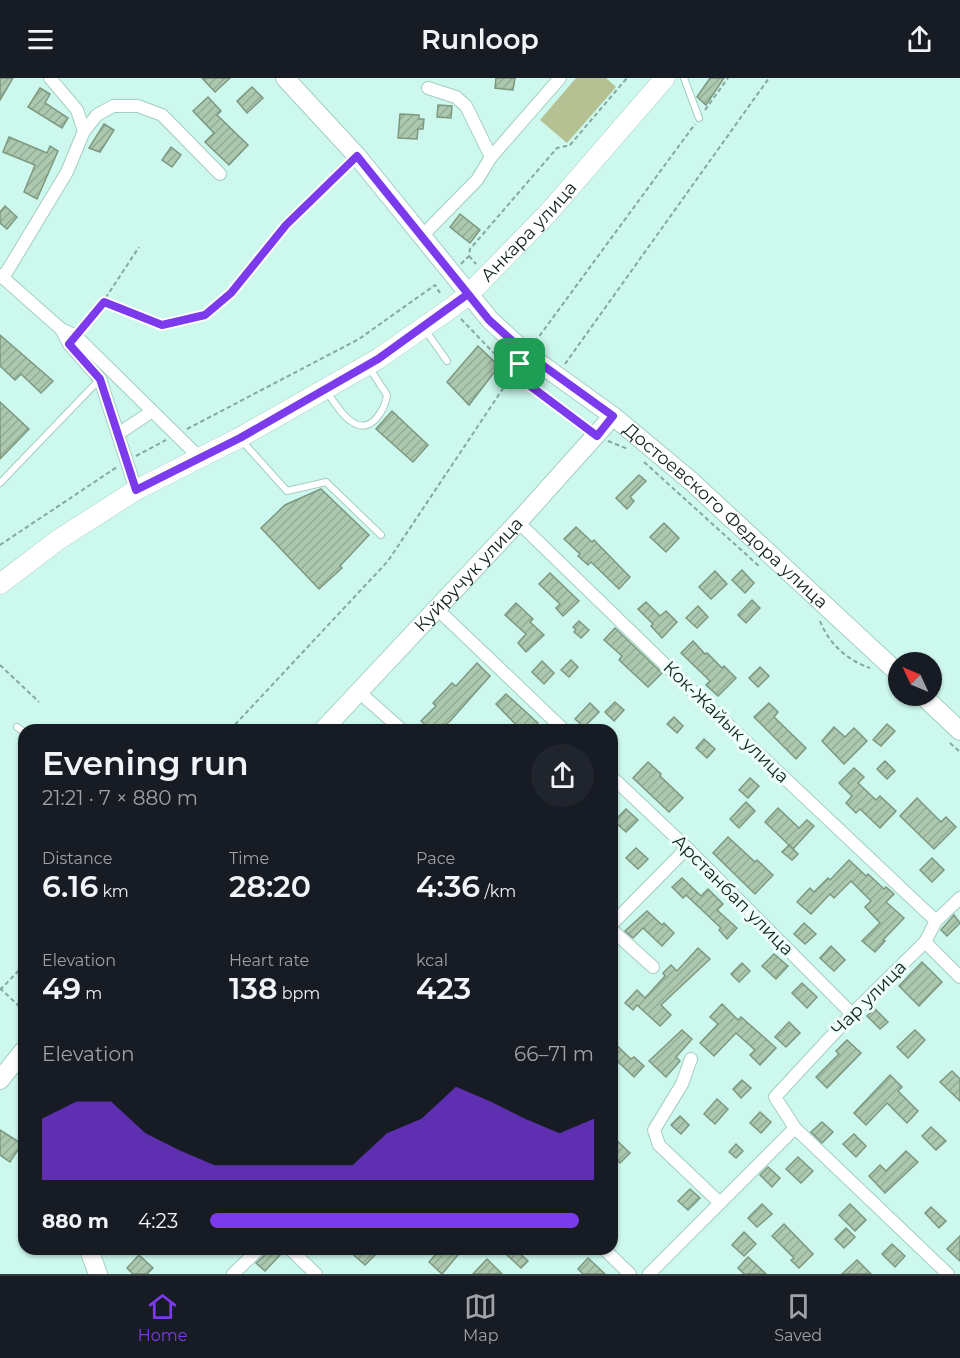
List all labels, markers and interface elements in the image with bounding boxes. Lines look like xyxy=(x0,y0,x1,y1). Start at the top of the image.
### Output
icon: menu xyxy=(24,23,57,56)
text: Runloop xyxy=(421,23,539,56)
icon: share xyxy=(903,23,936,56)
street label: Анкара улица xyxy=(476,177,581,286)
pin xyxy=(494,338,545,389)
icon: arrive xyxy=(503,347,536,380)
street label: Достоевского Федора улица xyxy=(619,418,832,613)
street label: Куйручук улица xyxy=(410,513,528,636)
north arrow xyxy=(888,652,942,706)
map controls xyxy=(888,652,942,706)
street label: Кок-Жайык улица xyxy=(658,656,794,788)
text: Evening run xyxy=(42,743,249,783)
button: share xyxy=(531,744,594,807)
text: 21:21 · 7 × 880 m xyxy=(42,786,198,810)
street label: Арстанбап улица xyxy=(668,830,798,960)
text: Distance xyxy=(42,849,112,868)
text: Time xyxy=(229,849,269,868)
text: Pace xyxy=(416,849,455,868)
text: 6.16 xyxy=(42,868,98,905)
text: 28:20 xyxy=(229,868,311,905)
text: 4:36 xyxy=(416,868,480,905)
text: km xyxy=(98,882,129,901)
text: /km xyxy=(480,882,516,901)
text: Elevation xyxy=(42,951,116,970)
text: Heart rate xyxy=(229,951,309,970)
text: kcal xyxy=(416,951,448,970)
street label: Чар улица xyxy=(827,956,911,1040)
text: 49 xyxy=(42,970,81,1007)
text: 138 xyxy=(229,970,277,1007)
text: 423 xyxy=(416,970,471,1007)
text: m xyxy=(81,984,102,1003)
text: bpm xyxy=(277,984,320,1003)
text: Elevation xyxy=(42,1042,134,1066)
text: 66–71 m xyxy=(514,1042,594,1066)
text: 880 m xyxy=(42,1209,109,1233)
text: 4:23 xyxy=(138,1209,178,1233)
tab: Home xyxy=(138,1290,187,1345)
tab: Map xyxy=(463,1290,499,1345)
tab: Saved xyxy=(774,1290,822,1345)

